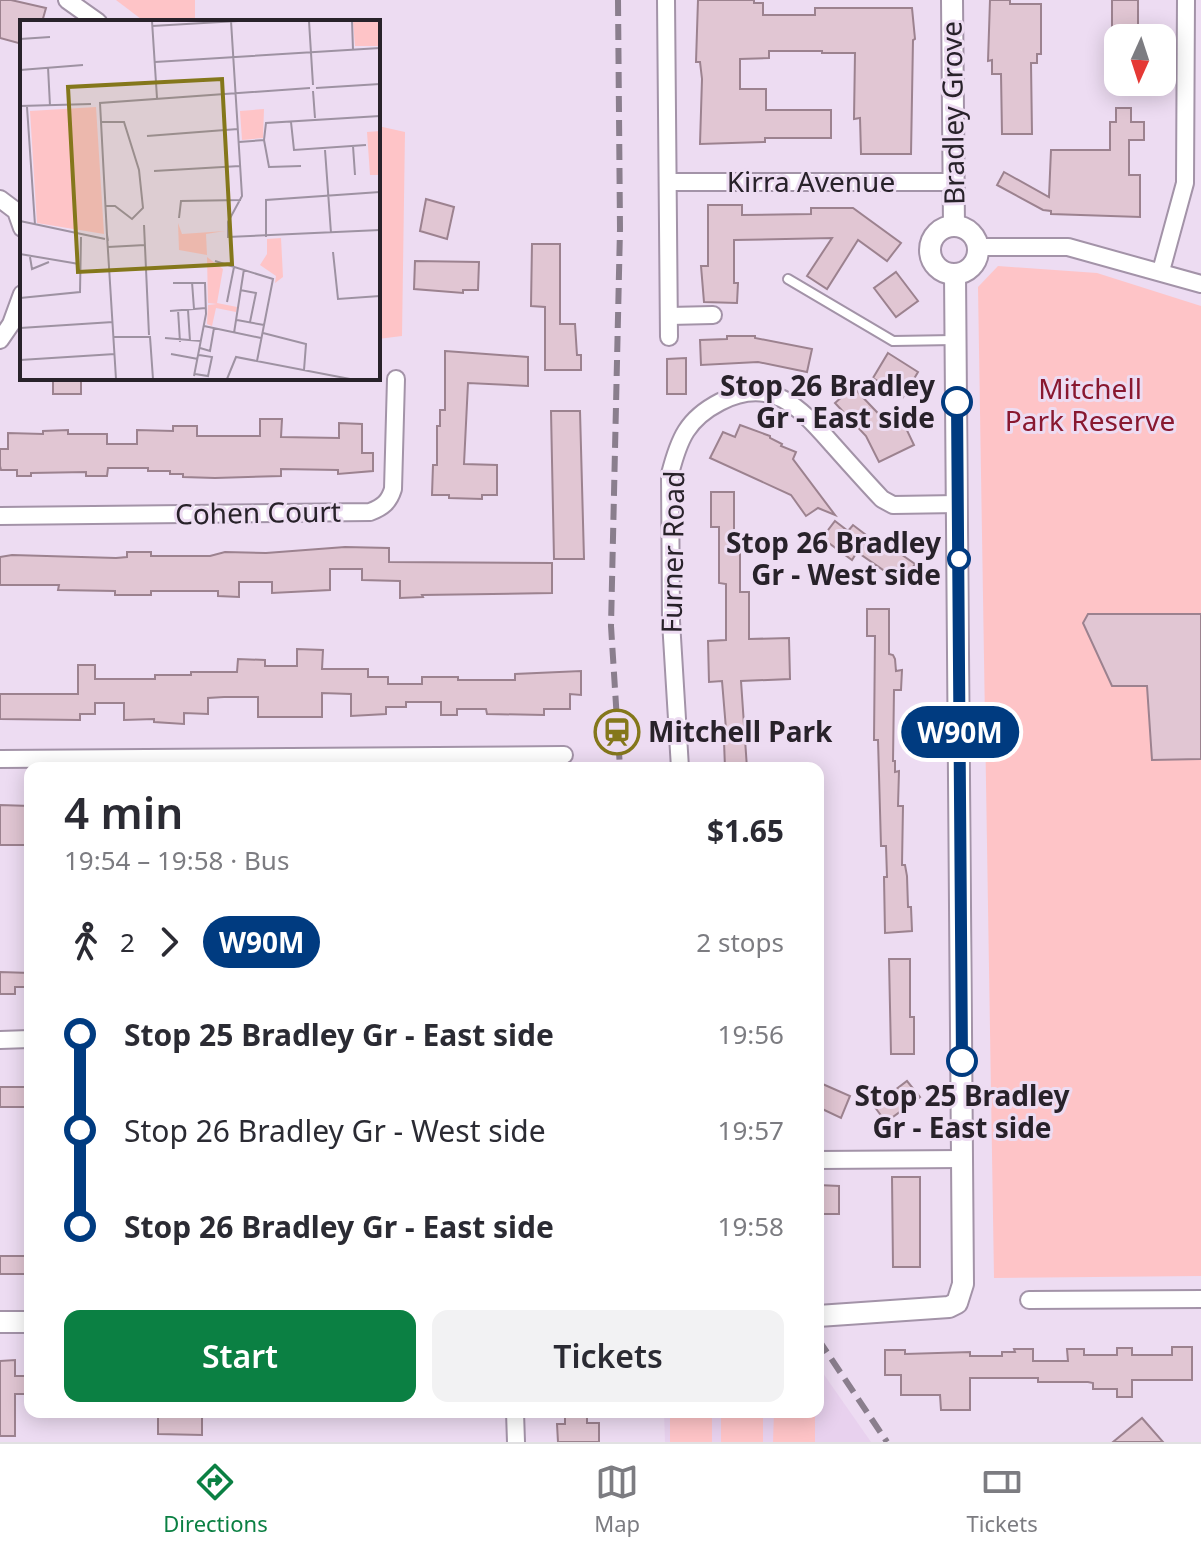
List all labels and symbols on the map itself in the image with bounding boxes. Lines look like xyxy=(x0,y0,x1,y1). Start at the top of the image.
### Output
inset map xyxy=(20,20,380,380)
street label: Bradley Grove xyxy=(931,21,973,205)
north arrow xyxy=(1104,24,1176,96)
street label: Kirra Avenue xyxy=(727,162,895,200)
place label: Stop 26 Bradley Gr - East side xyxy=(720,366,935,436)
park label: Mitchell Park Reserve xyxy=(1005,369,1175,439)
marker: Stop 26 Bradley Gr - East side xyxy=(942,387,972,417)
street label: Furner Road xyxy=(652,470,692,634)
street label: Cohen Court xyxy=(175,492,341,532)
place label: Stop 26 Bradley Gr - West side xyxy=(726,523,941,593)
marker: Stop 26 Bradley Gr - West side xyxy=(948,548,970,570)
line badge: W90M xyxy=(904,706,1016,758)
station icon: Mitchell Park xyxy=(593,708,641,756)
place label: Mitchell Park xyxy=(648,712,833,750)
marker: Stop 25 Bradley Gr - East side xyxy=(947,1046,977,1076)
place label: Stop 25 Bradley Gr - East side xyxy=(855,1076,1069,1146)

